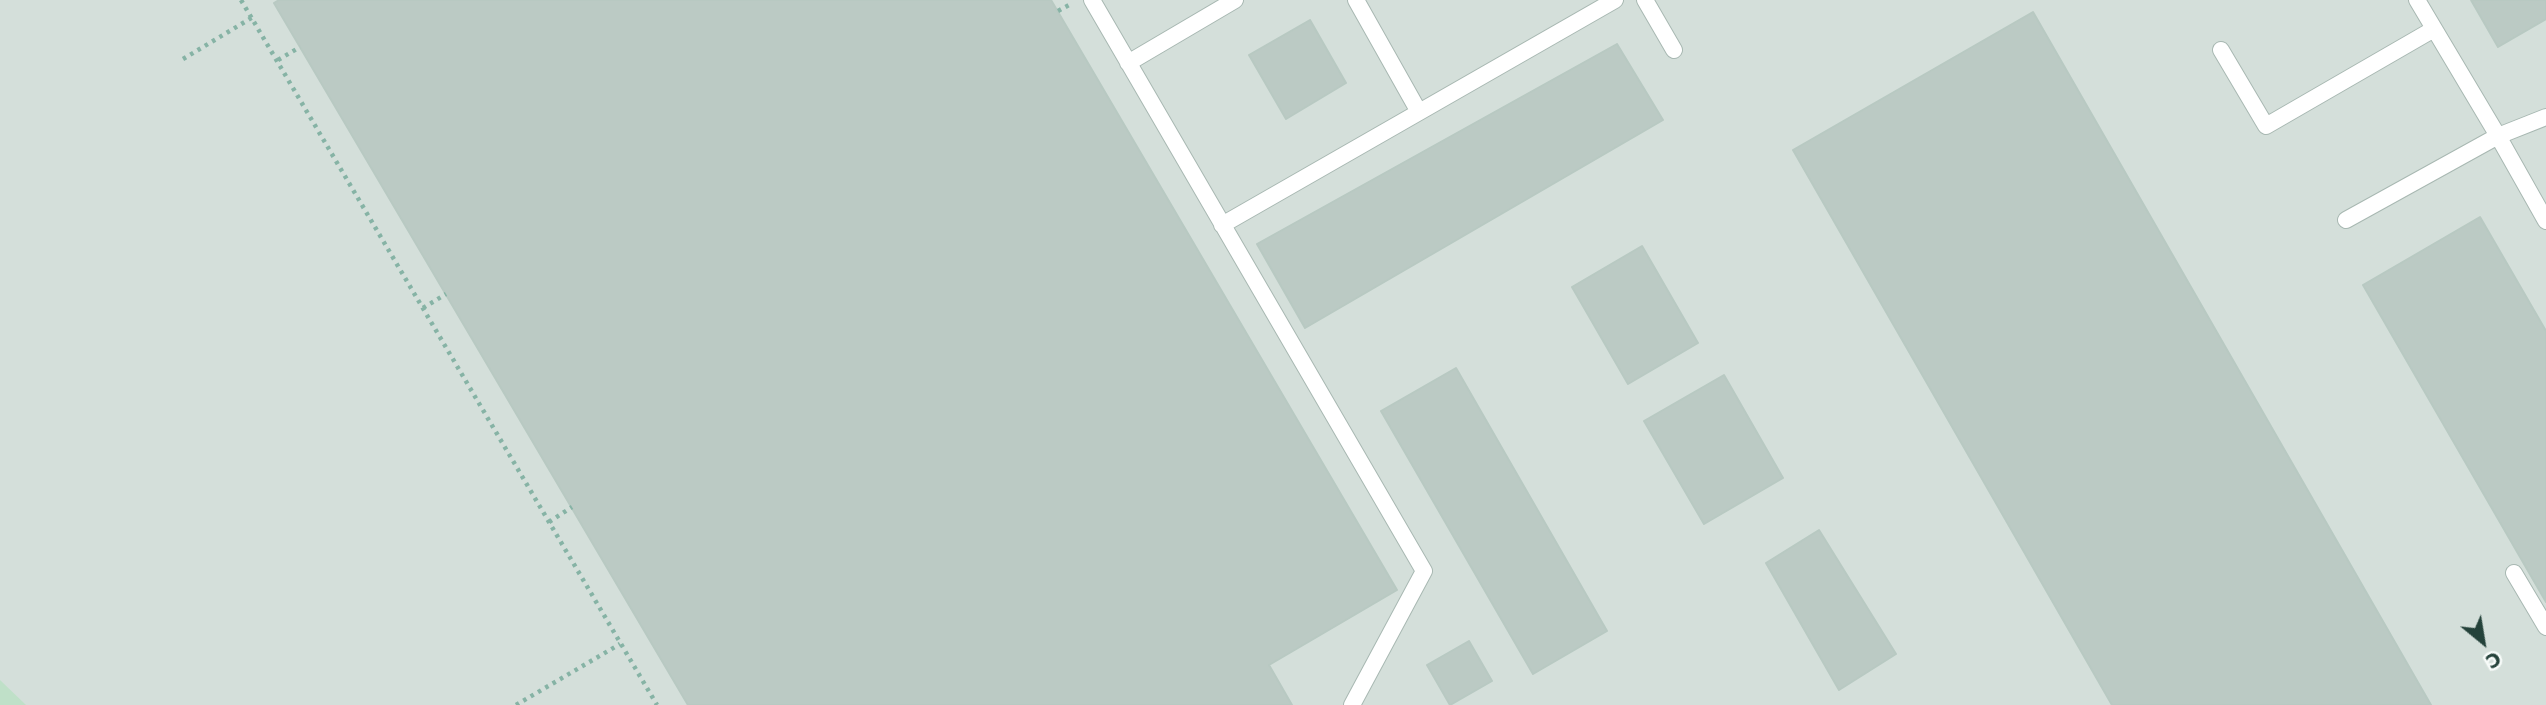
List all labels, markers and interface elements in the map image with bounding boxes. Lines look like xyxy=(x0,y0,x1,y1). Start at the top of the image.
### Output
north arrow xyxy=(2448,607,2518,677)
text: С xyxy=(2482,647,2505,673)

